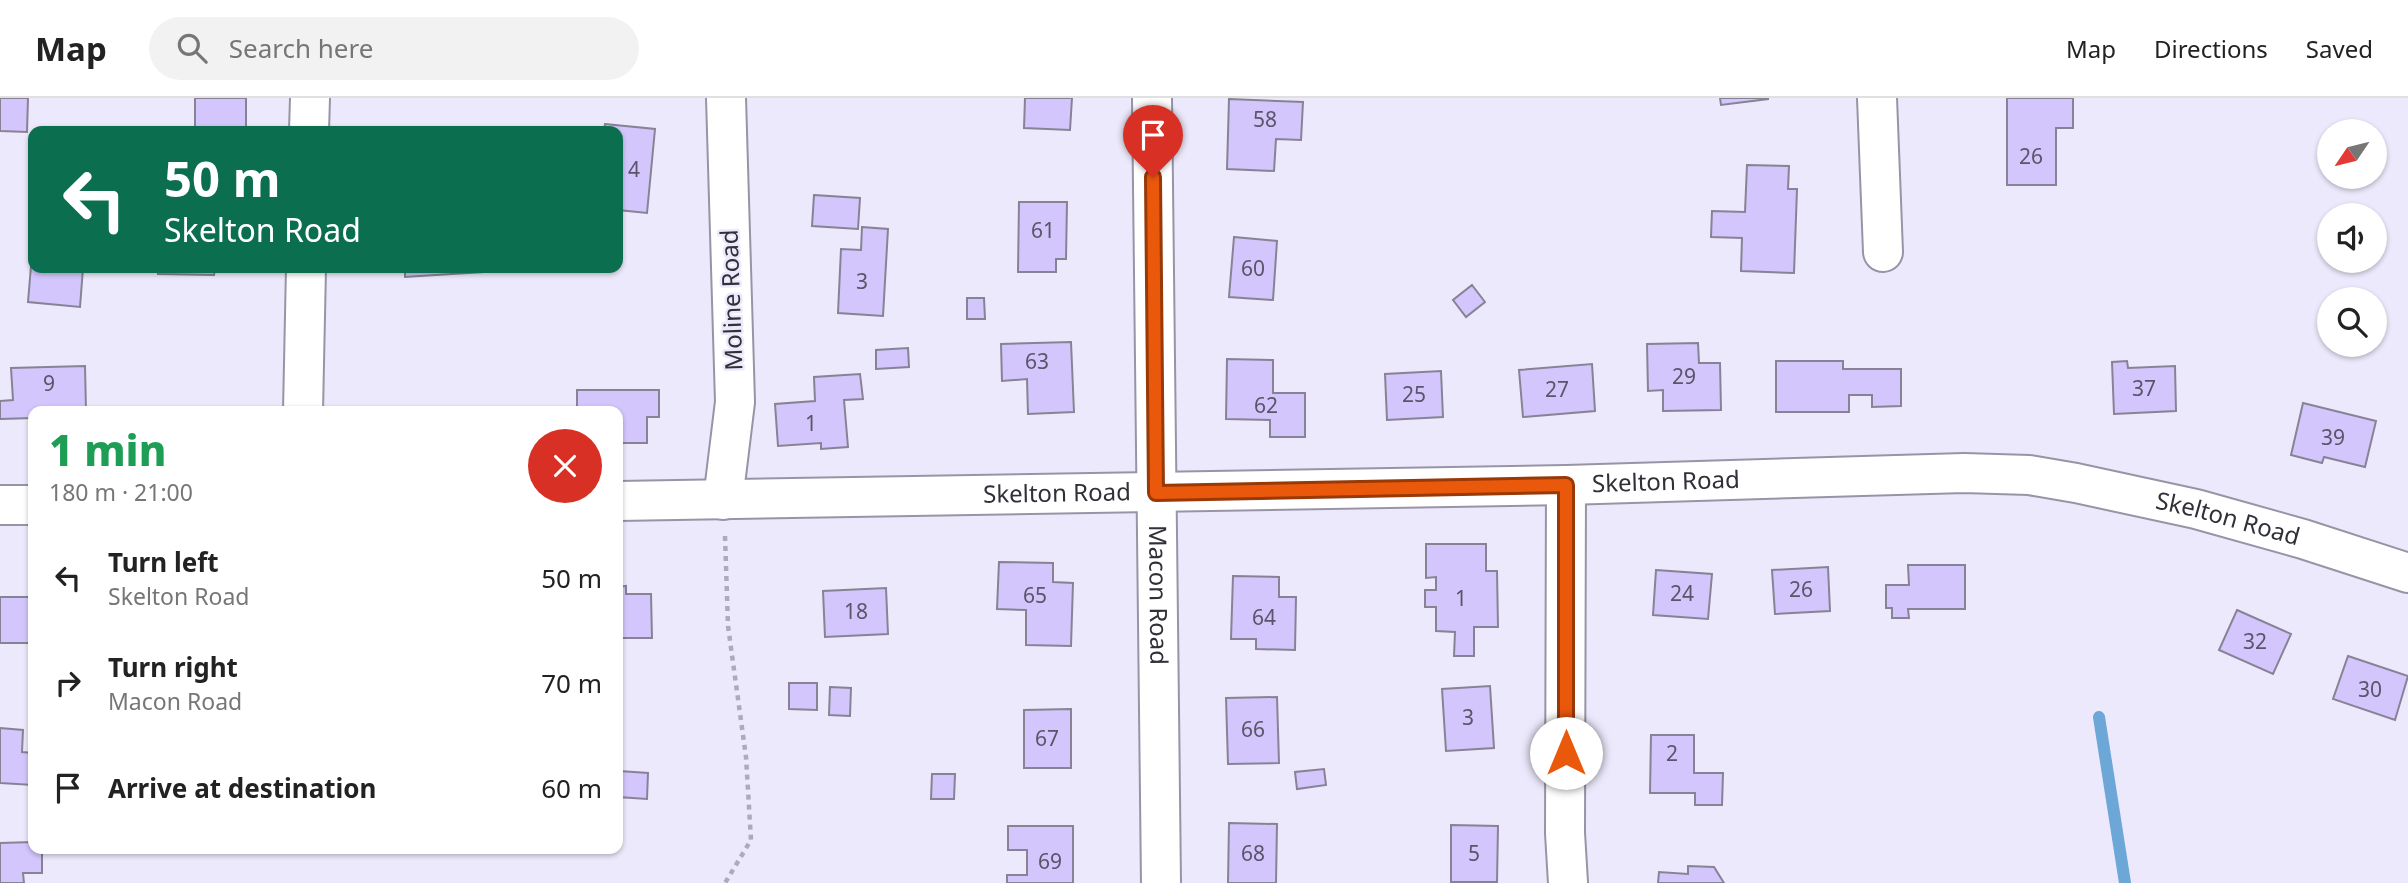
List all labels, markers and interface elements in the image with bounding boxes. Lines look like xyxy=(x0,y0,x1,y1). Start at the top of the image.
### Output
search box xyxy=(149,17,639,80)
text: Map xyxy=(35,26,107,71)
icon: search xyxy=(173,29,211,67)
text: Search here xyxy=(229,30,373,66)
text: Map xyxy=(2066,32,2116,65)
text: Directions xyxy=(2154,32,2268,65)
text: Saved xyxy=(2306,32,2373,65)
pin xyxy=(1123,105,1183,177)
house number: 58 xyxy=(1253,105,1277,133)
icon: arrive xyxy=(1134,116,1172,154)
north arrow xyxy=(2317,119,2387,189)
map controls xyxy=(2317,119,2387,357)
house number: 26 xyxy=(2019,142,2043,170)
text: 50 m xyxy=(164,145,281,211)
icon: left xyxy=(49,154,140,245)
house number: 4 xyxy=(628,155,640,183)
button: sound xyxy=(2317,203,2387,273)
text: Skelton Road xyxy=(164,208,361,251)
house number: 61 xyxy=(1031,216,1055,244)
street label: Moline Road xyxy=(712,229,749,371)
house number: 60 xyxy=(1241,254,1265,282)
house number: 3 xyxy=(856,267,868,295)
button: search xyxy=(2317,287,2387,357)
house number: 63 xyxy=(1025,347,1049,375)
house number: 29 xyxy=(1672,362,1696,390)
house number: 9 xyxy=(43,369,55,397)
house number: 37 xyxy=(2132,374,2156,402)
house number: 27 xyxy=(1545,375,1569,403)
house number: 25 xyxy=(1402,380,1426,408)
house number: 62 xyxy=(1254,391,1278,419)
house number: 1 xyxy=(805,409,817,437)
text: 1 min xyxy=(49,421,166,478)
house number: 39 xyxy=(2321,423,2345,451)
button: close xyxy=(528,429,602,503)
street label: Skelton Road xyxy=(1591,462,1740,499)
street label: Skelton Road xyxy=(983,474,1131,510)
text: 180 m · 21:00 xyxy=(49,476,193,508)
street label: Skelton Road xyxy=(2153,483,2304,552)
street label: Macon Road xyxy=(1142,525,1176,665)
text: Turn left xyxy=(108,544,219,580)
icon: left xyxy=(49,559,87,597)
text: 50 m xyxy=(541,560,602,596)
house number: 26 xyxy=(1789,575,1813,603)
house number: 24 xyxy=(1670,579,1694,607)
text: Skelton Road xyxy=(108,580,250,612)
house number: 65 xyxy=(1023,581,1047,609)
house number: 1 xyxy=(1455,584,1467,612)
house number: 18 xyxy=(844,597,868,625)
house number: 64 xyxy=(1252,603,1276,631)
house number: 32 xyxy=(2243,627,2267,655)
text: Turn right xyxy=(108,649,238,685)
icon: right xyxy=(49,664,87,702)
text: 70 m xyxy=(541,665,602,701)
house number: 30 xyxy=(2358,675,2382,703)
text: Macon Road xyxy=(108,685,242,717)
house number: 3 xyxy=(1462,703,1474,731)
house number: 66 xyxy=(1241,715,1265,743)
position arrow xyxy=(1529,716,1603,790)
house number: 67 xyxy=(1035,724,1059,752)
house number: 2 xyxy=(1666,739,1678,767)
icon: arrive xyxy=(49,769,87,807)
text: Arrive at destination xyxy=(108,770,377,806)
text: 60 m xyxy=(541,770,602,806)
house number: 68 xyxy=(1241,839,1265,867)
house number: 5 xyxy=(1468,839,1480,867)
house number: 69 xyxy=(1038,847,1062,875)

